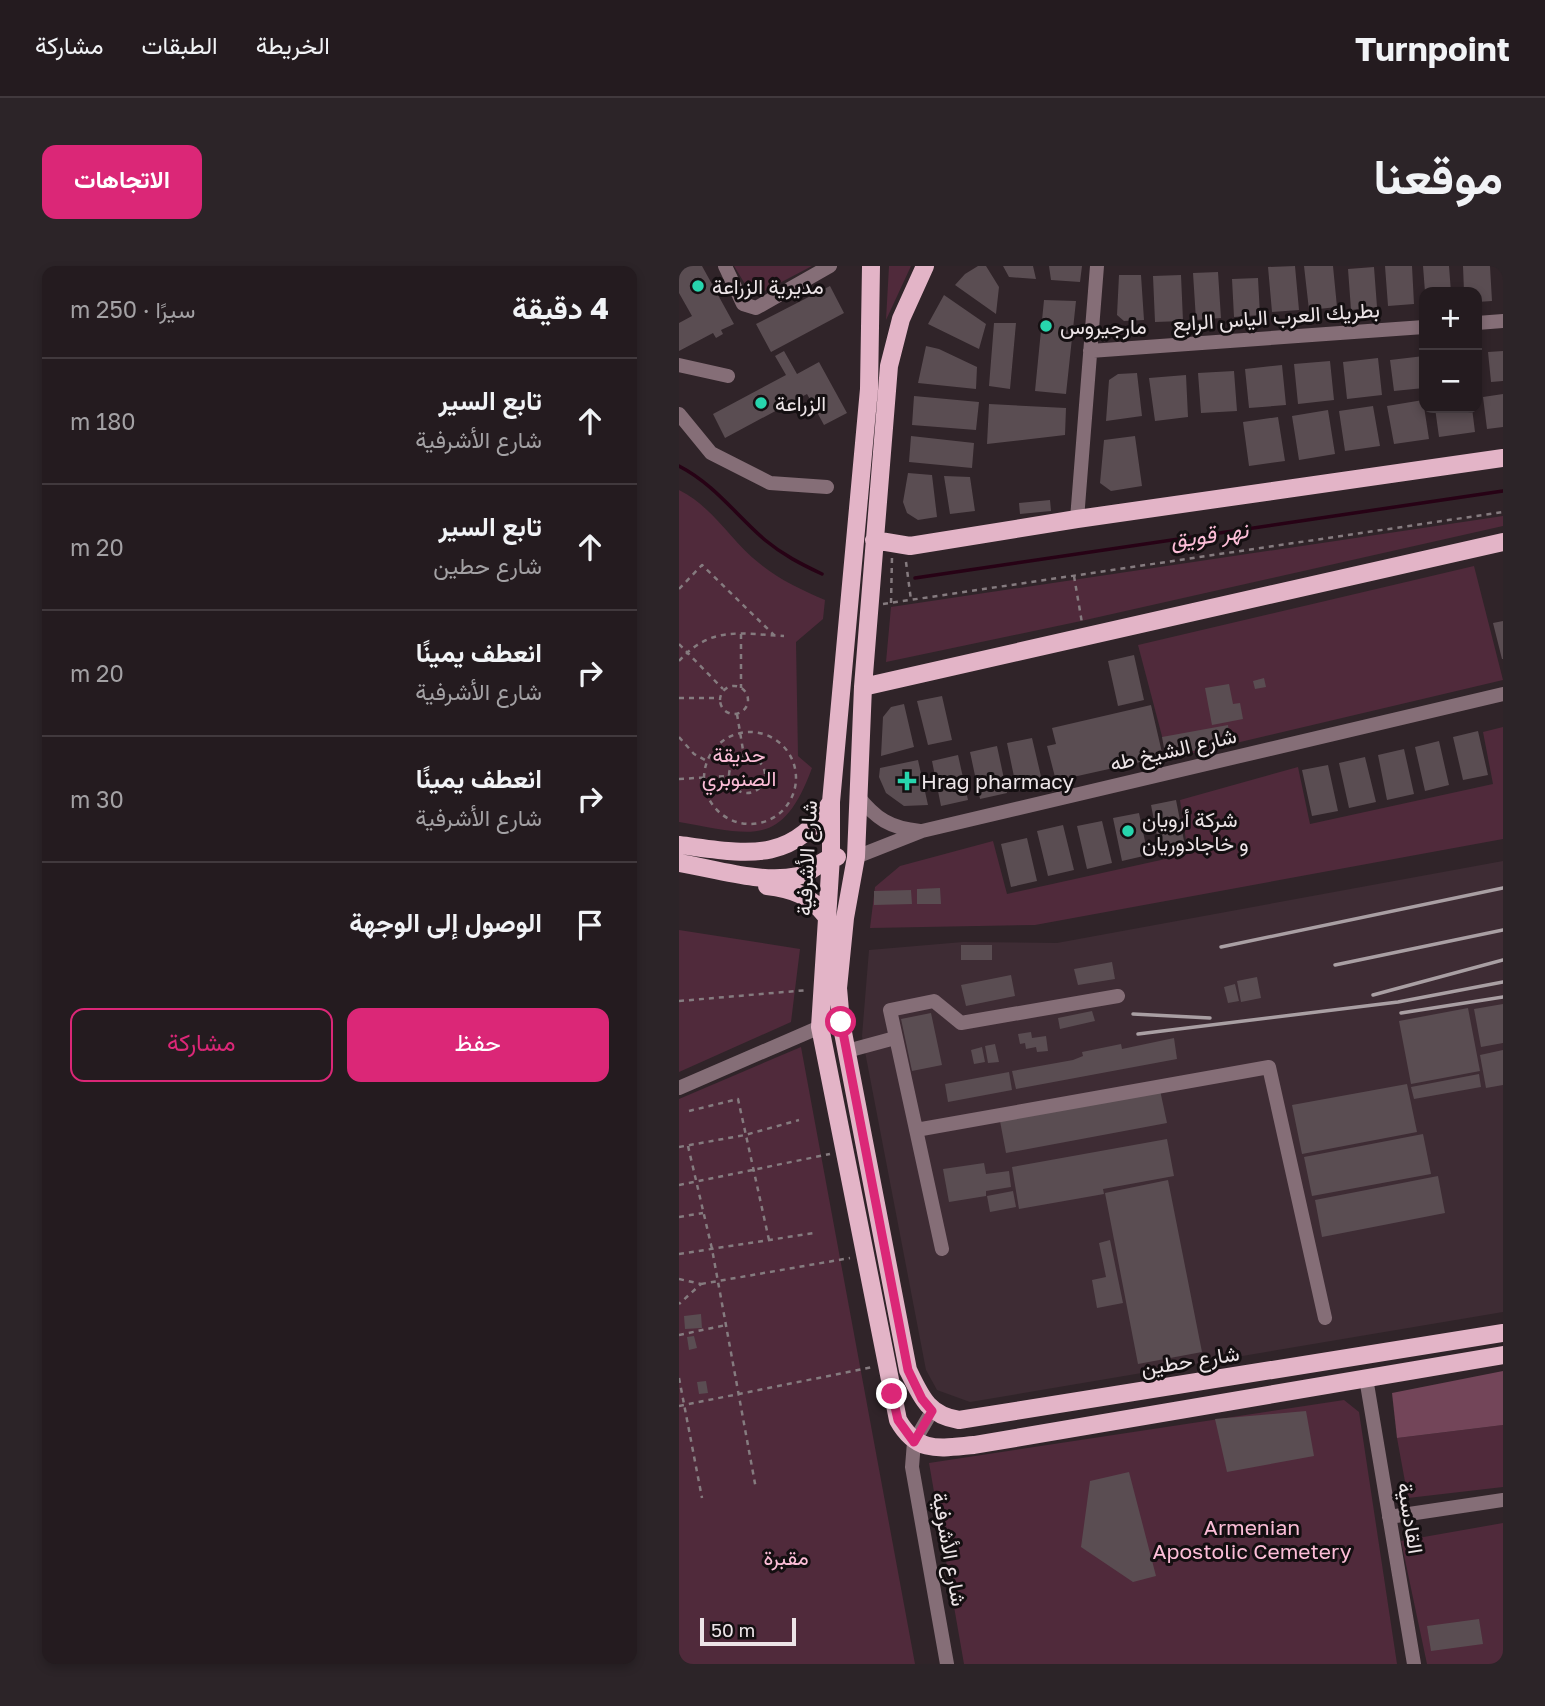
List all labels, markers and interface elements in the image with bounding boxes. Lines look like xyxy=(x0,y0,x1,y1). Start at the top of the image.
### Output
text: Turnpoint xyxy=(1355,29,1510,68)
text: مشاركة xyxy=(35,30,103,59)
text: الطبقات xyxy=(141,30,218,59)
text: الخريطة xyxy=(256,30,330,59)
button: الاتجاهات xyxy=(42,145,202,219)
text: موقعنا xyxy=(1373,146,1503,205)
place label: مديرية الزراعة xyxy=(712,273,824,300)
marker: مديرية الزراعة xyxy=(690,278,706,294)
map controls xyxy=(1419,287,1482,413)
button: + xyxy=(1419,287,1482,350)
text: 4 دقيقة xyxy=(512,290,609,326)
text: سيرًا · 250 m xyxy=(70,295,195,323)
street label: بطريك العرب الياس الرابع xyxy=(1171,296,1381,338)
place label: مارجيروس xyxy=(1060,313,1147,340)
marker: مارجيروس xyxy=(1038,318,1054,334)
button: − xyxy=(1419,350,1482,413)
text: تابع السير xyxy=(439,385,542,416)
place label: الزراعة xyxy=(775,390,826,417)
marker: الزراعة xyxy=(753,395,769,411)
icon: ahead xyxy=(571,402,609,440)
text: 180 m xyxy=(70,407,136,435)
text: شارع الأشرفية xyxy=(415,425,542,453)
text: تابع السير xyxy=(439,511,542,542)
water label: نهر قويق xyxy=(1168,514,1251,555)
icon: ahead xyxy=(571,528,609,566)
text: 20 m xyxy=(70,533,124,561)
text: شارع حطين xyxy=(433,551,542,579)
text: انعطف يمينًا xyxy=(416,637,542,668)
icon: right xyxy=(571,654,609,692)
text: 20 m xyxy=(70,659,124,687)
text: شارع الأشرفية xyxy=(415,677,542,705)
street label: شارع الشيخ طه xyxy=(1107,722,1239,778)
park label: حديقة الصنوبري xyxy=(702,741,776,796)
text: انعطف يمينًا xyxy=(416,763,542,794)
place label: Hrag pharmacy xyxy=(921,768,1074,794)
marker: Hrag pharmacy xyxy=(899,773,915,789)
icon: right xyxy=(571,780,609,818)
text: 30 m xyxy=(70,785,124,813)
street label: شارع الأشرفية xyxy=(790,800,824,917)
text: شارع الأشرفية xyxy=(415,803,542,831)
place label: شركة أرويان و خاجادوريان xyxy=(1142,806,1249,857)
marker: شركة أرويان و خاجادوريان xyxy=(1120,823,1136,839)
icon: arrive xyxy=(571,906,609,944)
text: الوصول إلى الوجهة xyxy=(349,907,542,938)
route start xyxy=(825,1006,856,1037)
button: مشاركة xyxy=(70,1008,333,1082)
button: حفظ xyxy=(347,1008,609,1082)
street label: شارع حطين xyxy=(1139,1339,1241,1383)
route end xyxy=(876,1378,907,1409)
street label: القادسية xyxy=(1393,1480,1429,1556)
street label: شارع الأشرفية xyxy=(925,1490,973,1609)
park label: Armenian Apostolic Cemetery xyxy=(1152,1514,1352,1564)
park label: مقبرة xyxy=(763,1544,809,1571)
scale bar xyxy=(700,1615,796,1647)
text: 50 m xyxy=(711,1618,755,1641)

